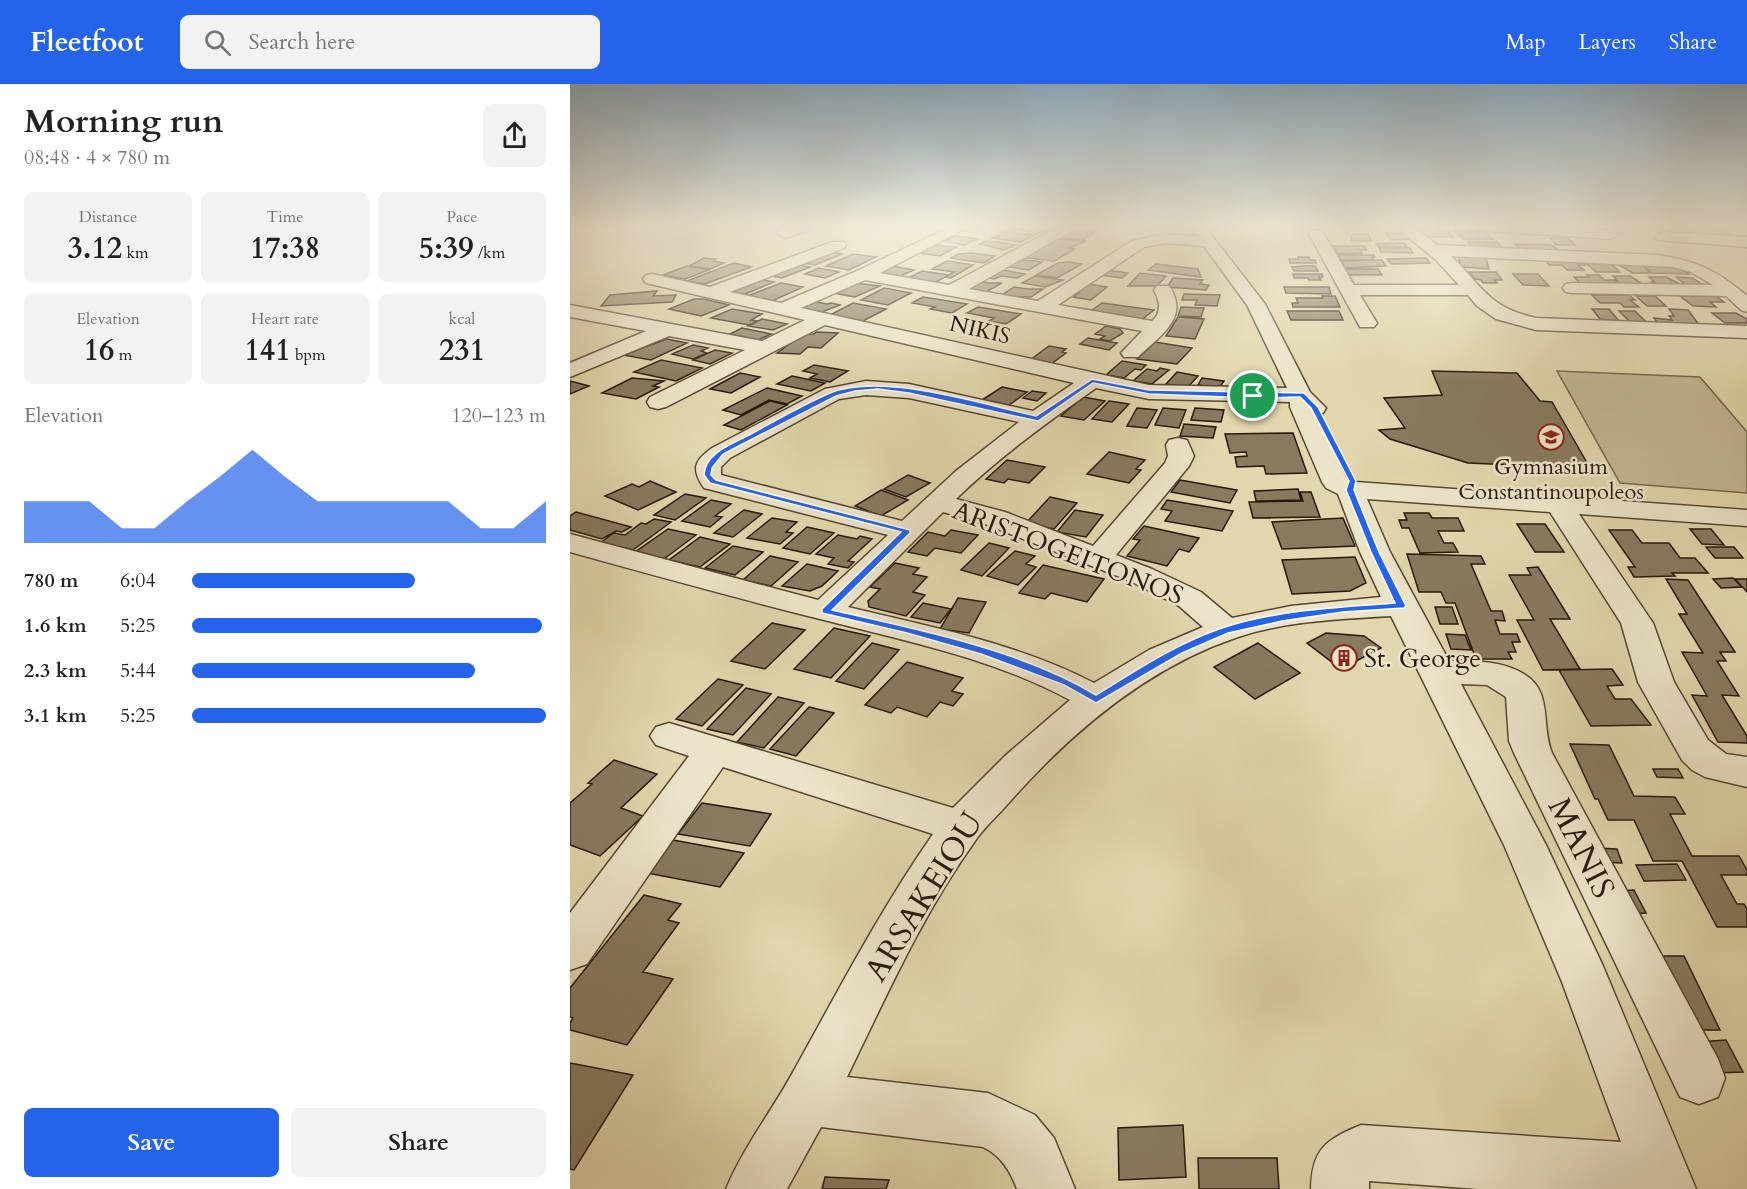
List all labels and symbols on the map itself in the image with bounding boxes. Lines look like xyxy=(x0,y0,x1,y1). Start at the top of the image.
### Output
street label: NIKIS xyxy=(947,309,1013,351)
pin xyxy=(1227,370,1278,421)
school or university icon: Gymnasium Constantinoupoleos xyxy=(1536,422,1566,452)
place label: Gymnasium Constantinoupoleos xyxy=(1458,452,1644,507)
street label: ARISTOGEITONOS xyxy=(948,493,1188,613)
place label: St. George xyxy=(1364,641,1481,676)
building icon: St. George xyxy=(1329,643,1359,673)
street label: MANIS xyxy=(1537,790,1625,906)
street label: ARSAKEIOU xyxy=(854,804,994,990)

